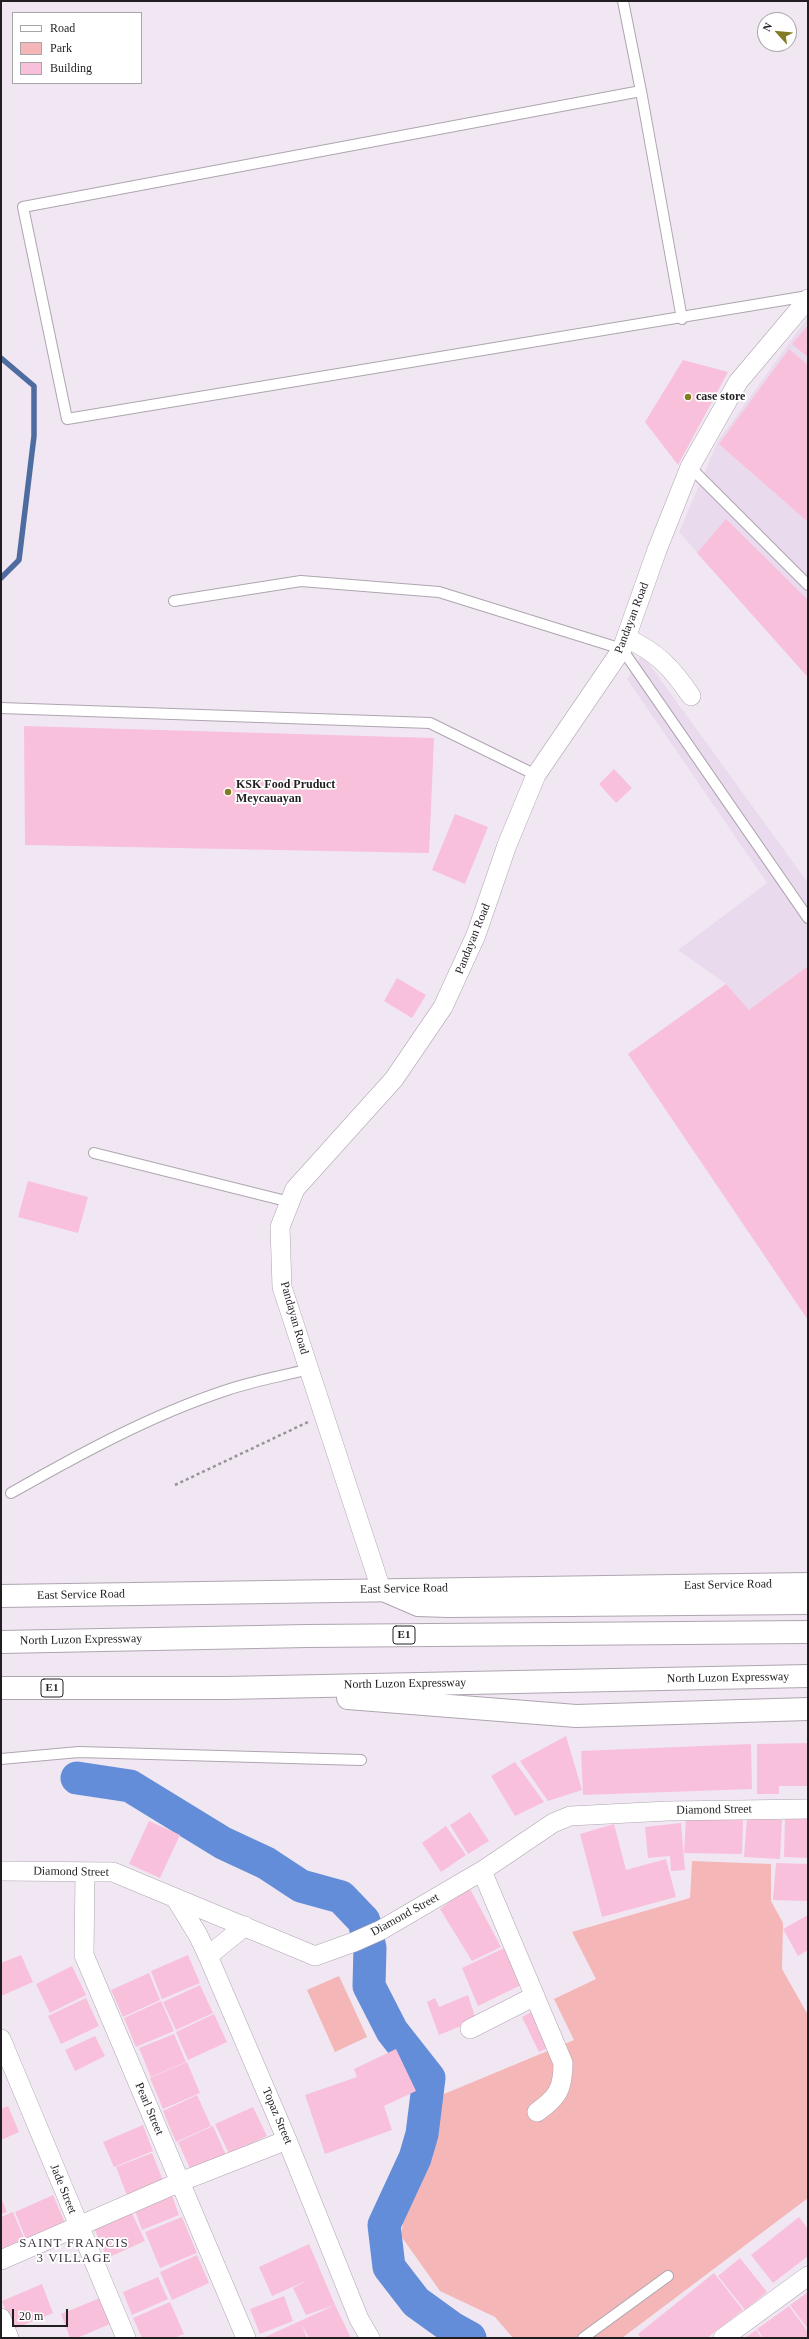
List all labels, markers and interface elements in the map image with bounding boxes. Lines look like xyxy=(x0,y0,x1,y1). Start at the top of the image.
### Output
legend xyxy=(12,12,142,84)
north arrow xyxy=(757,12,797,52)
text: Road xyxy=(50,21,75,35)
text: N xyxy=(760,21,774,33)
text: Park xyxy=(50,41,72,55)
text: Building xyxy=(50,61,92,75)
place label: case store xyxy=(696,390,745,404)
marker: case store xyxy=(683,392,693,402)
street label: Pandayan Road xyxy=(612,580,652,656)
place label: KSK Food Pruduct Meycauayan xyxy=(236,778,335,806)
marker: KSK Food Pruduct Meycauayan xyxy=(223,787,233,797)
street label: Pandayan Road xyxy=(452,902,494,976)
street label: Pandayan Road xyxy=(277,1280,311,1356)
street label: East Service Road xyxy=(684,1577,772,1593)
street label: East Service Road xyxy=(360,1581,448,1597)
street label: East Service Road xyxy=(37,1587,125,1603)
road number: E1 xyxy=(393,1626,415,1644)
street label: North Luzon Expressway xyxy=(20,1632,142,1648)
street label: North Luzon Expressway xyxy=(667,1670,789,1686)
street label: North Luzon Expressway xyxy=(344,1676,466,1692)
road number: E1 xyxy=(41,1679,63,1697)
street label: Diamond Street xyxy=(676,1802,752,1818)
street label: Diamond Street xyxy=(33,1864,109,1880)
street label: Diamond Street xyxy=(368,1890,442,1940)
street label: Pearl Street xyxy=(132,2081,166,2137)
street label: Topaz Street xyxy=(259,2086,295,2146)
street label: Jade Street xyxy=(47,2162,79,2216)
district label: SAINT FRANCIS 3 VILLAGE xyxy=(19,2236,129,2267)
scale bar xyxy=(14,2301,70,2327)
text: 20 m xyxy=(19,2309,43,2323)

